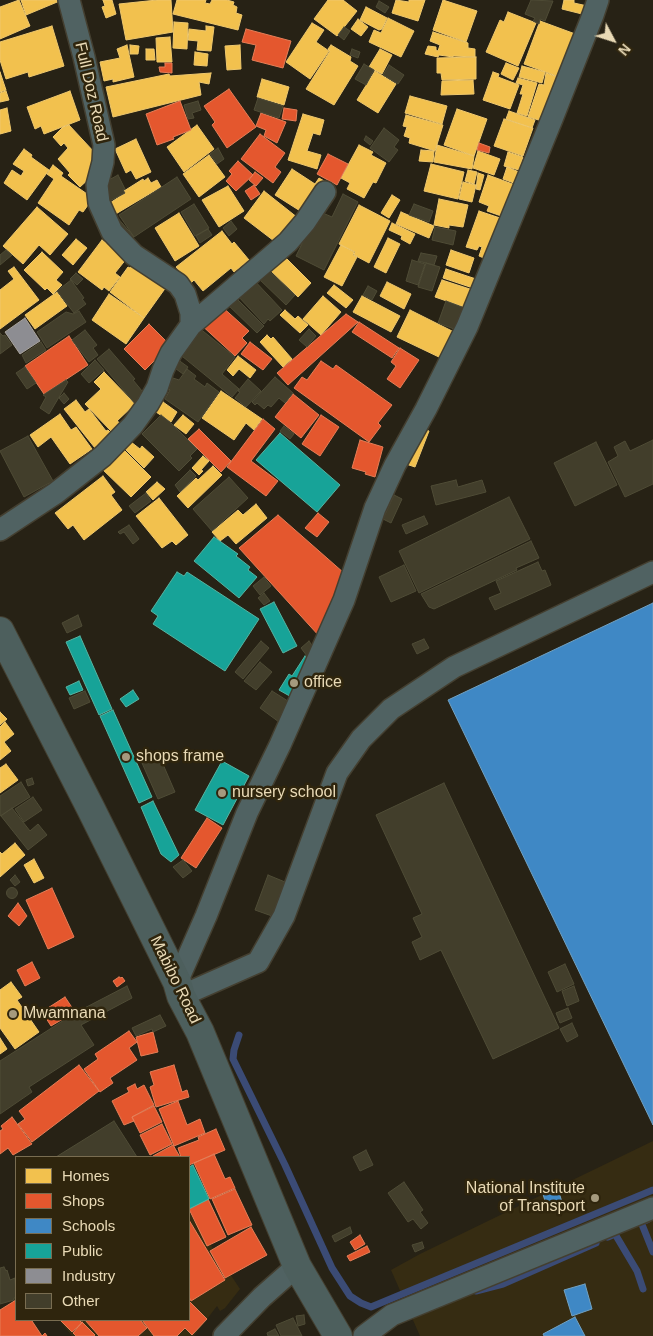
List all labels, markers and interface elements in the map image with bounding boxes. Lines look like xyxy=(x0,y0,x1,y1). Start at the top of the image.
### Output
north arrow xyxy=(588,15,638,65)
street label: Full Doz Road xyxy=(70,40,112,144)
text: N xyxy=(615,41,634,59)
place label: office xyxy=(304,673,342,693)
marker: office xyxy=(288,677,300,689)
place label: shops frame xyxy=(136,747,224,767)
marker: shops frame xyxy=(120,751,132,763)
place label: nursery school xyxy=(232,783,336,803)
marker: nursery school xyxy=(216,787,228,799)
street label: Mabibo Road xyxy=(146,933,204,1027)
place label: Mwamnana xyxy=(23,1004,106,1024)
marker: Mwamnana xyxy=(7,1008,19,1020)
legend xyxy=(15,1156,190,1321)
text: Homes xyxy=(62,1167,110,1184)
place label: National Institute of Transport xyxy=(466,1179,585,1217)
text: Shops xyxy=(62,1192,105,1209)
marker: National Institute of Transport xyxy=(589,1192,601,1204)
text: Schools xyxy=(62,1217,115,1234)
text: Public xyxy=(62,1242,103,1259)
text: Industry xyxy=(62,1267,115,1284)
text: Other xyxy=(62,1292,100,1309)

